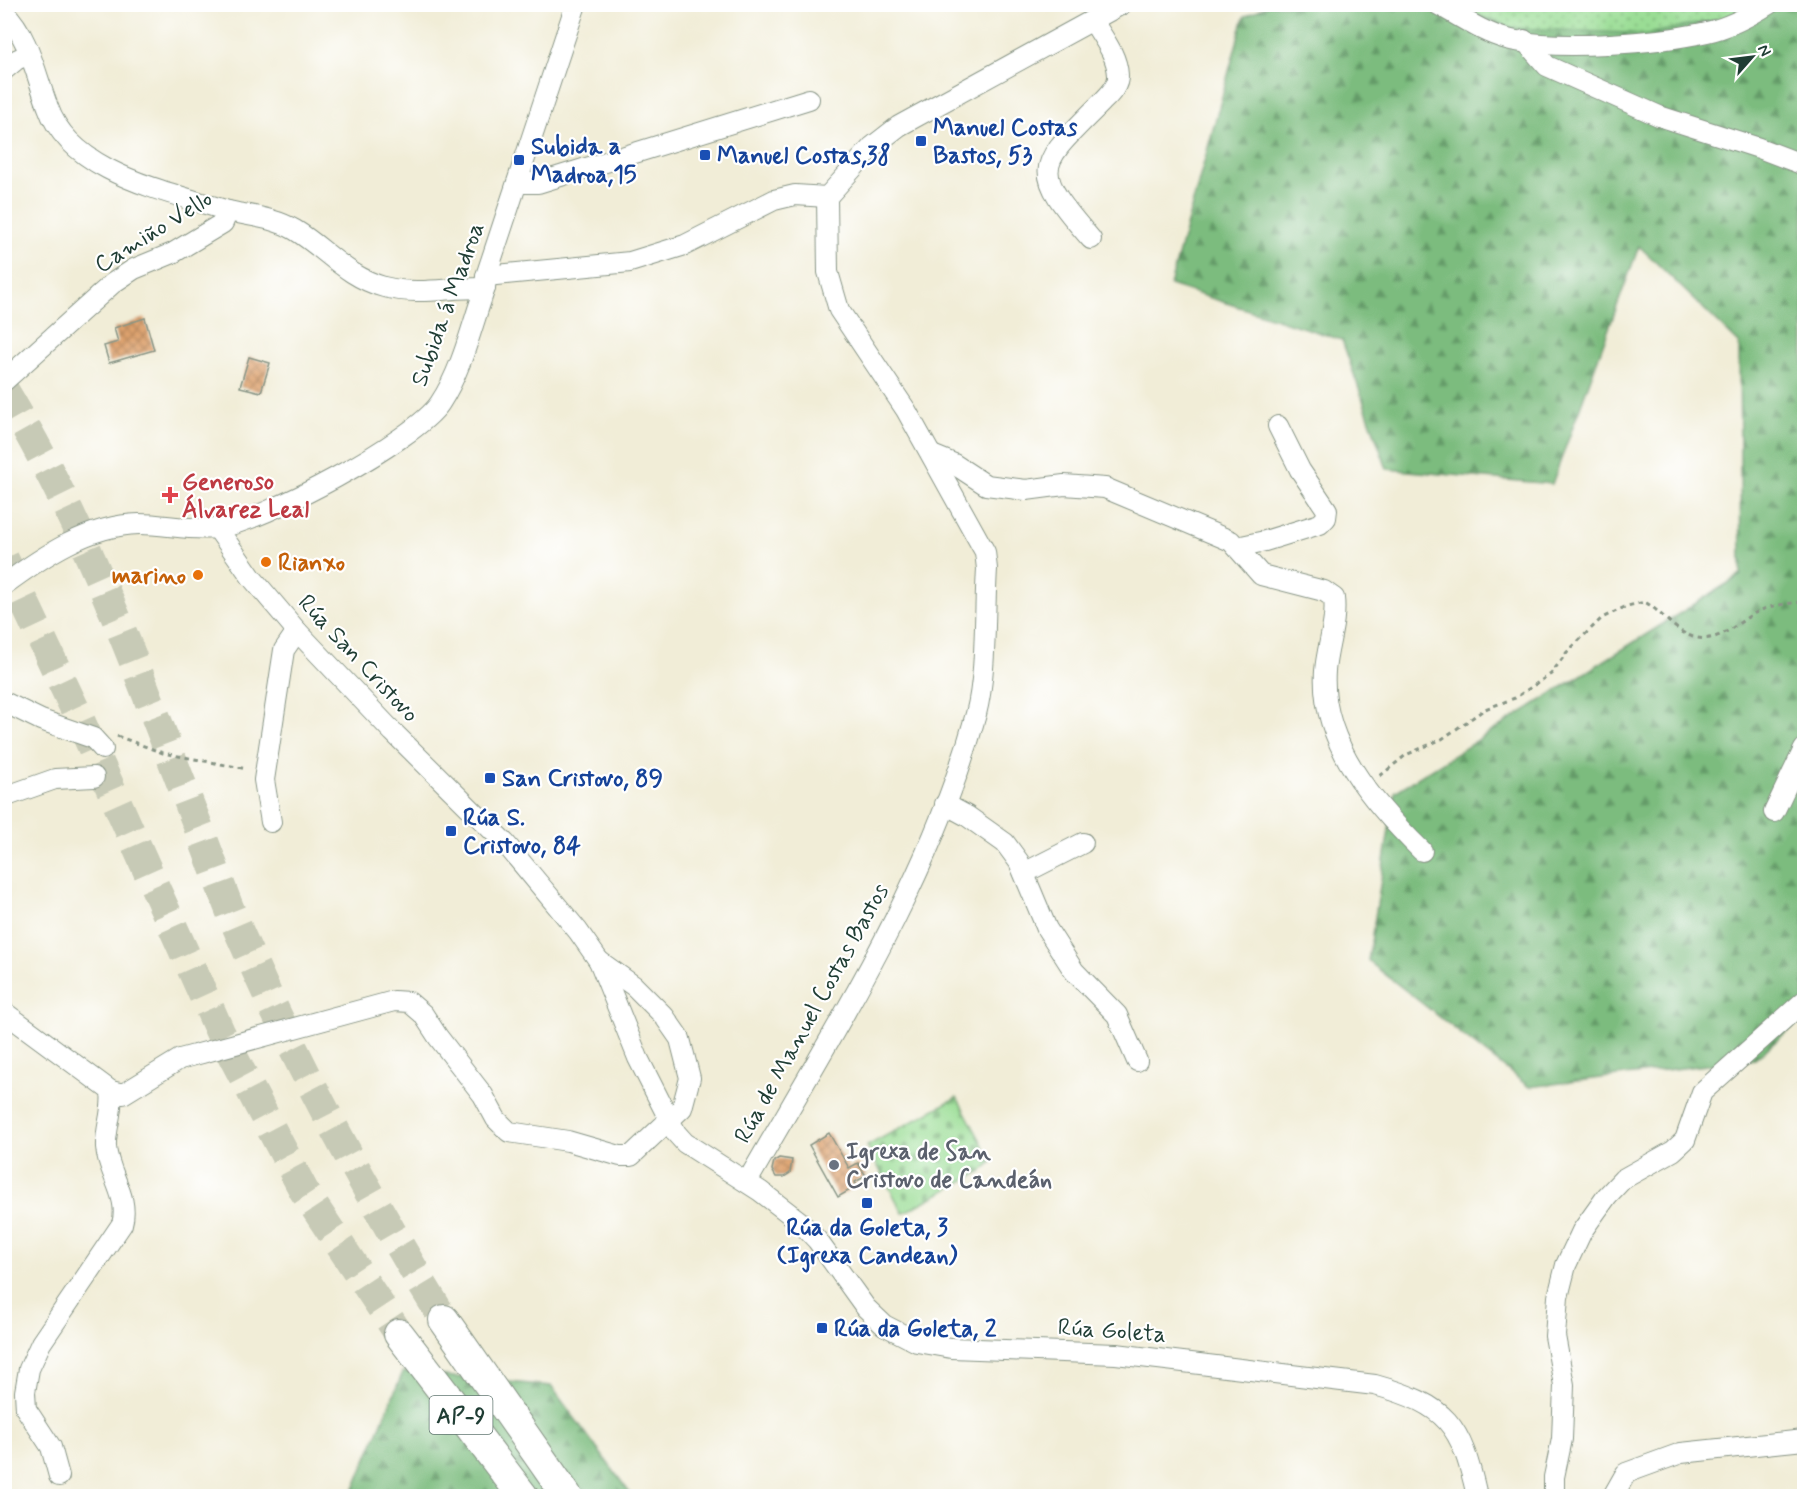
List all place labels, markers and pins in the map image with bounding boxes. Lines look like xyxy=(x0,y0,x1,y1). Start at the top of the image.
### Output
place label: Manuel Costas Bastos, 53 xyxy=(933,113,1078,172)
place label: Subida a Madroa,15 xyxy=(531,132,637,191)
marker: Manuel Costas Bastos, 53 xyxy=(914,134,928,148)
place label: Manuel Costas,38 xyxy=(717,141,891,172)
marker: Manuel Costas,38 xyxy=(698,148,712,162)
marker: Subida a Madroa,15 xyxy=(512,153,526,167)
place label: Generoso Álvarez Leal xyxy=(182,467,309,526)
marker: Generoso Álvarez Leal xyxy=(163,488,177,502)
place label: Rianxo xyxy=(278,548,345,579)
marker: Rianxo xyxy=(259,555,273,569)
place label: marino xyxy=(112,561,186,592)
marker: marino xyxy=(191,568,205,582)
place label: San Cristovo, 89 xyxy=(502,764,663,795)
marker: San Cristovo, 89 xyxy=(483,771,497,785)
place label: Rúa S. Cristovo, 84 xyxy=(463,803,581,862)
marker: Rúa S. Cristovo, 84 xyxy=(444,824,458,838)
place label: Igrexa de San Cristovo de Candeán xyxy=(846,1137,1052,1196)
marker: Igrexa de San Cristovo de Candeán xyxy=(827,1158,841,1172)
marker: Rúa da Goleta, 3 (Igrexa Candean) xyxy=(860,1196,874,1210)
place label: Rúa da Goleta, 3 (Igrexa Candean) xyxy=(777,1213,958,1273)
place label: Rúa da Goleta, 2 xyxy=(834,1314,997,1345)
marker: Rúa da Goleta, 2 xyxy=(815,1321,829,1335)

